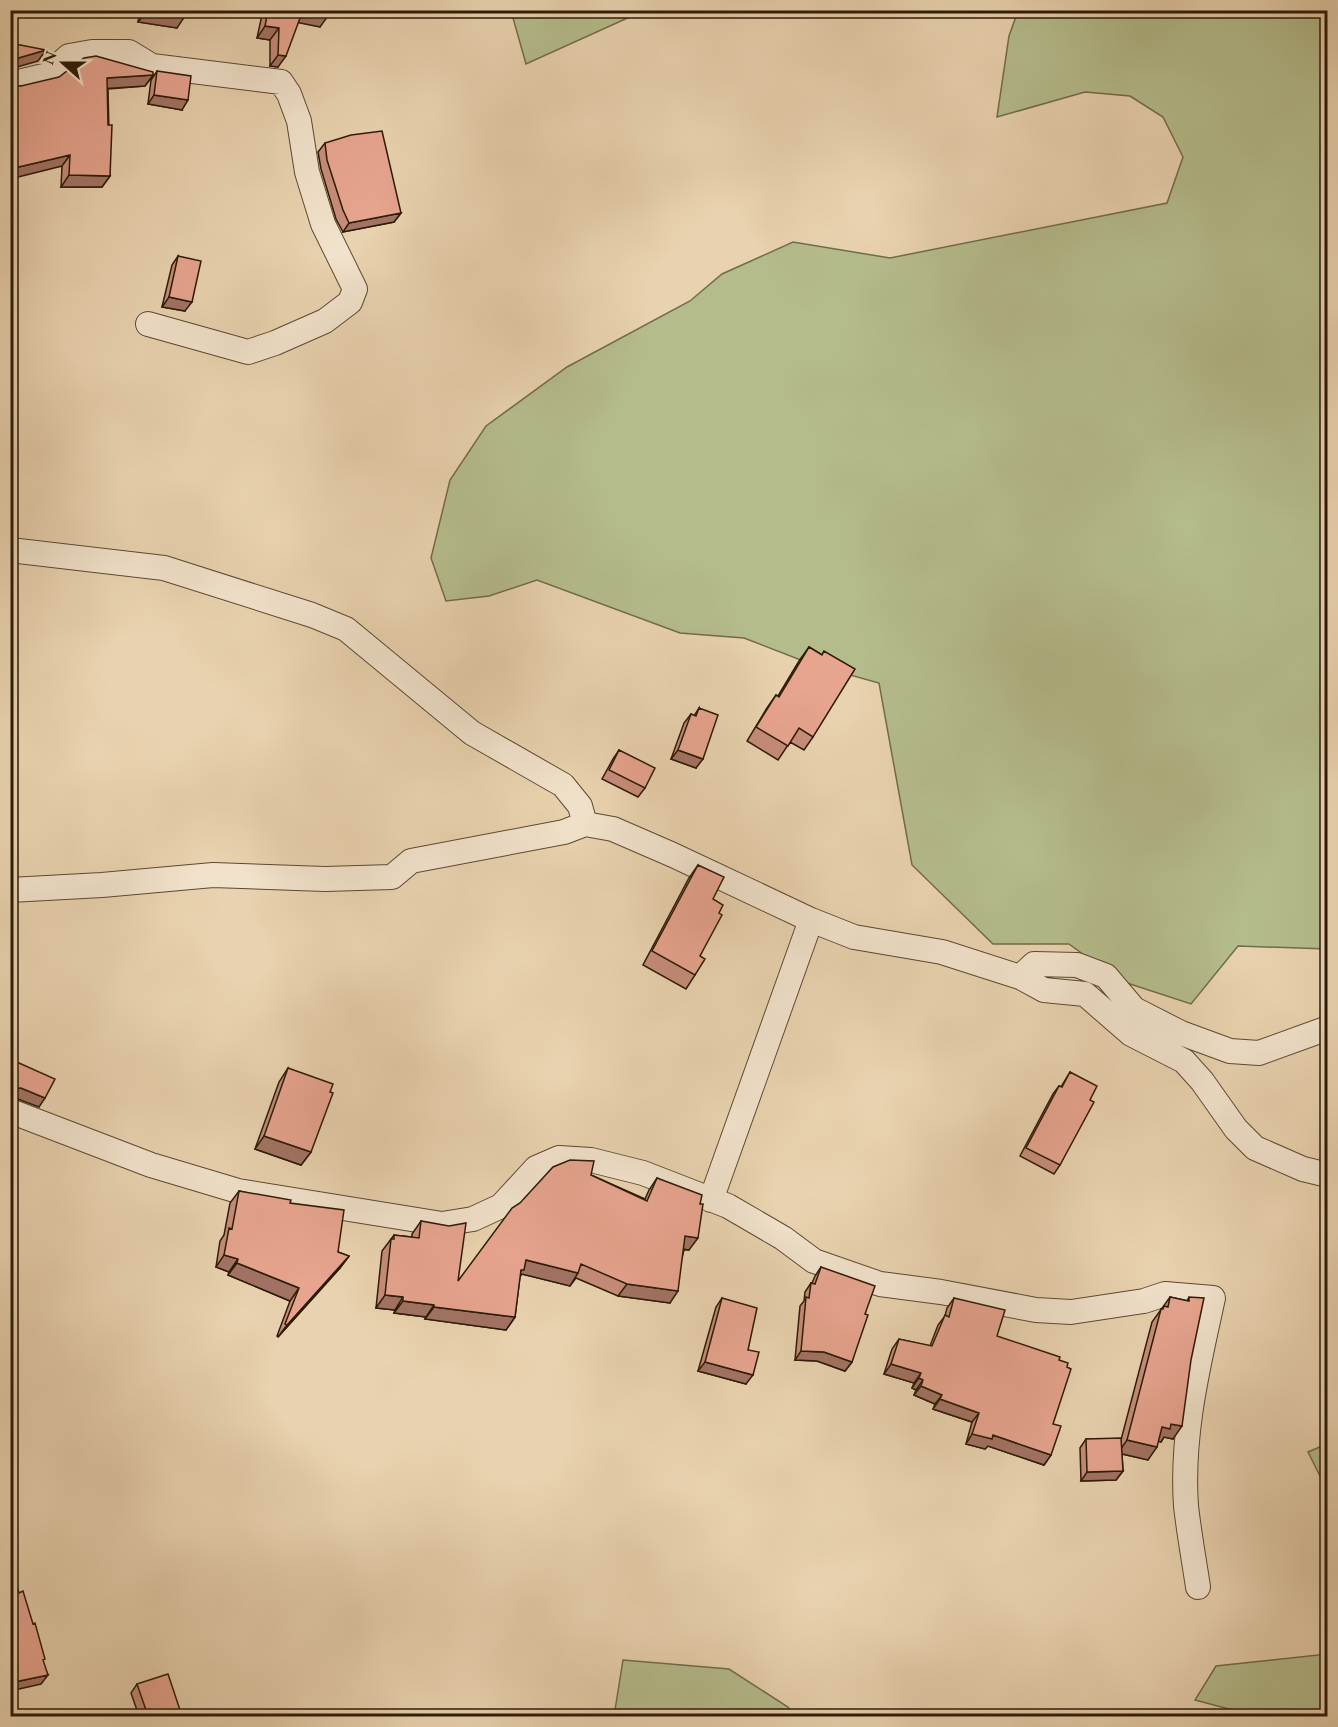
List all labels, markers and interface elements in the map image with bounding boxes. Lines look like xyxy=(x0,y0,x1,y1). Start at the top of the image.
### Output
north arrow xyxy=(33,33,93,93)
text: N xyxy=(37,48,62,68)

